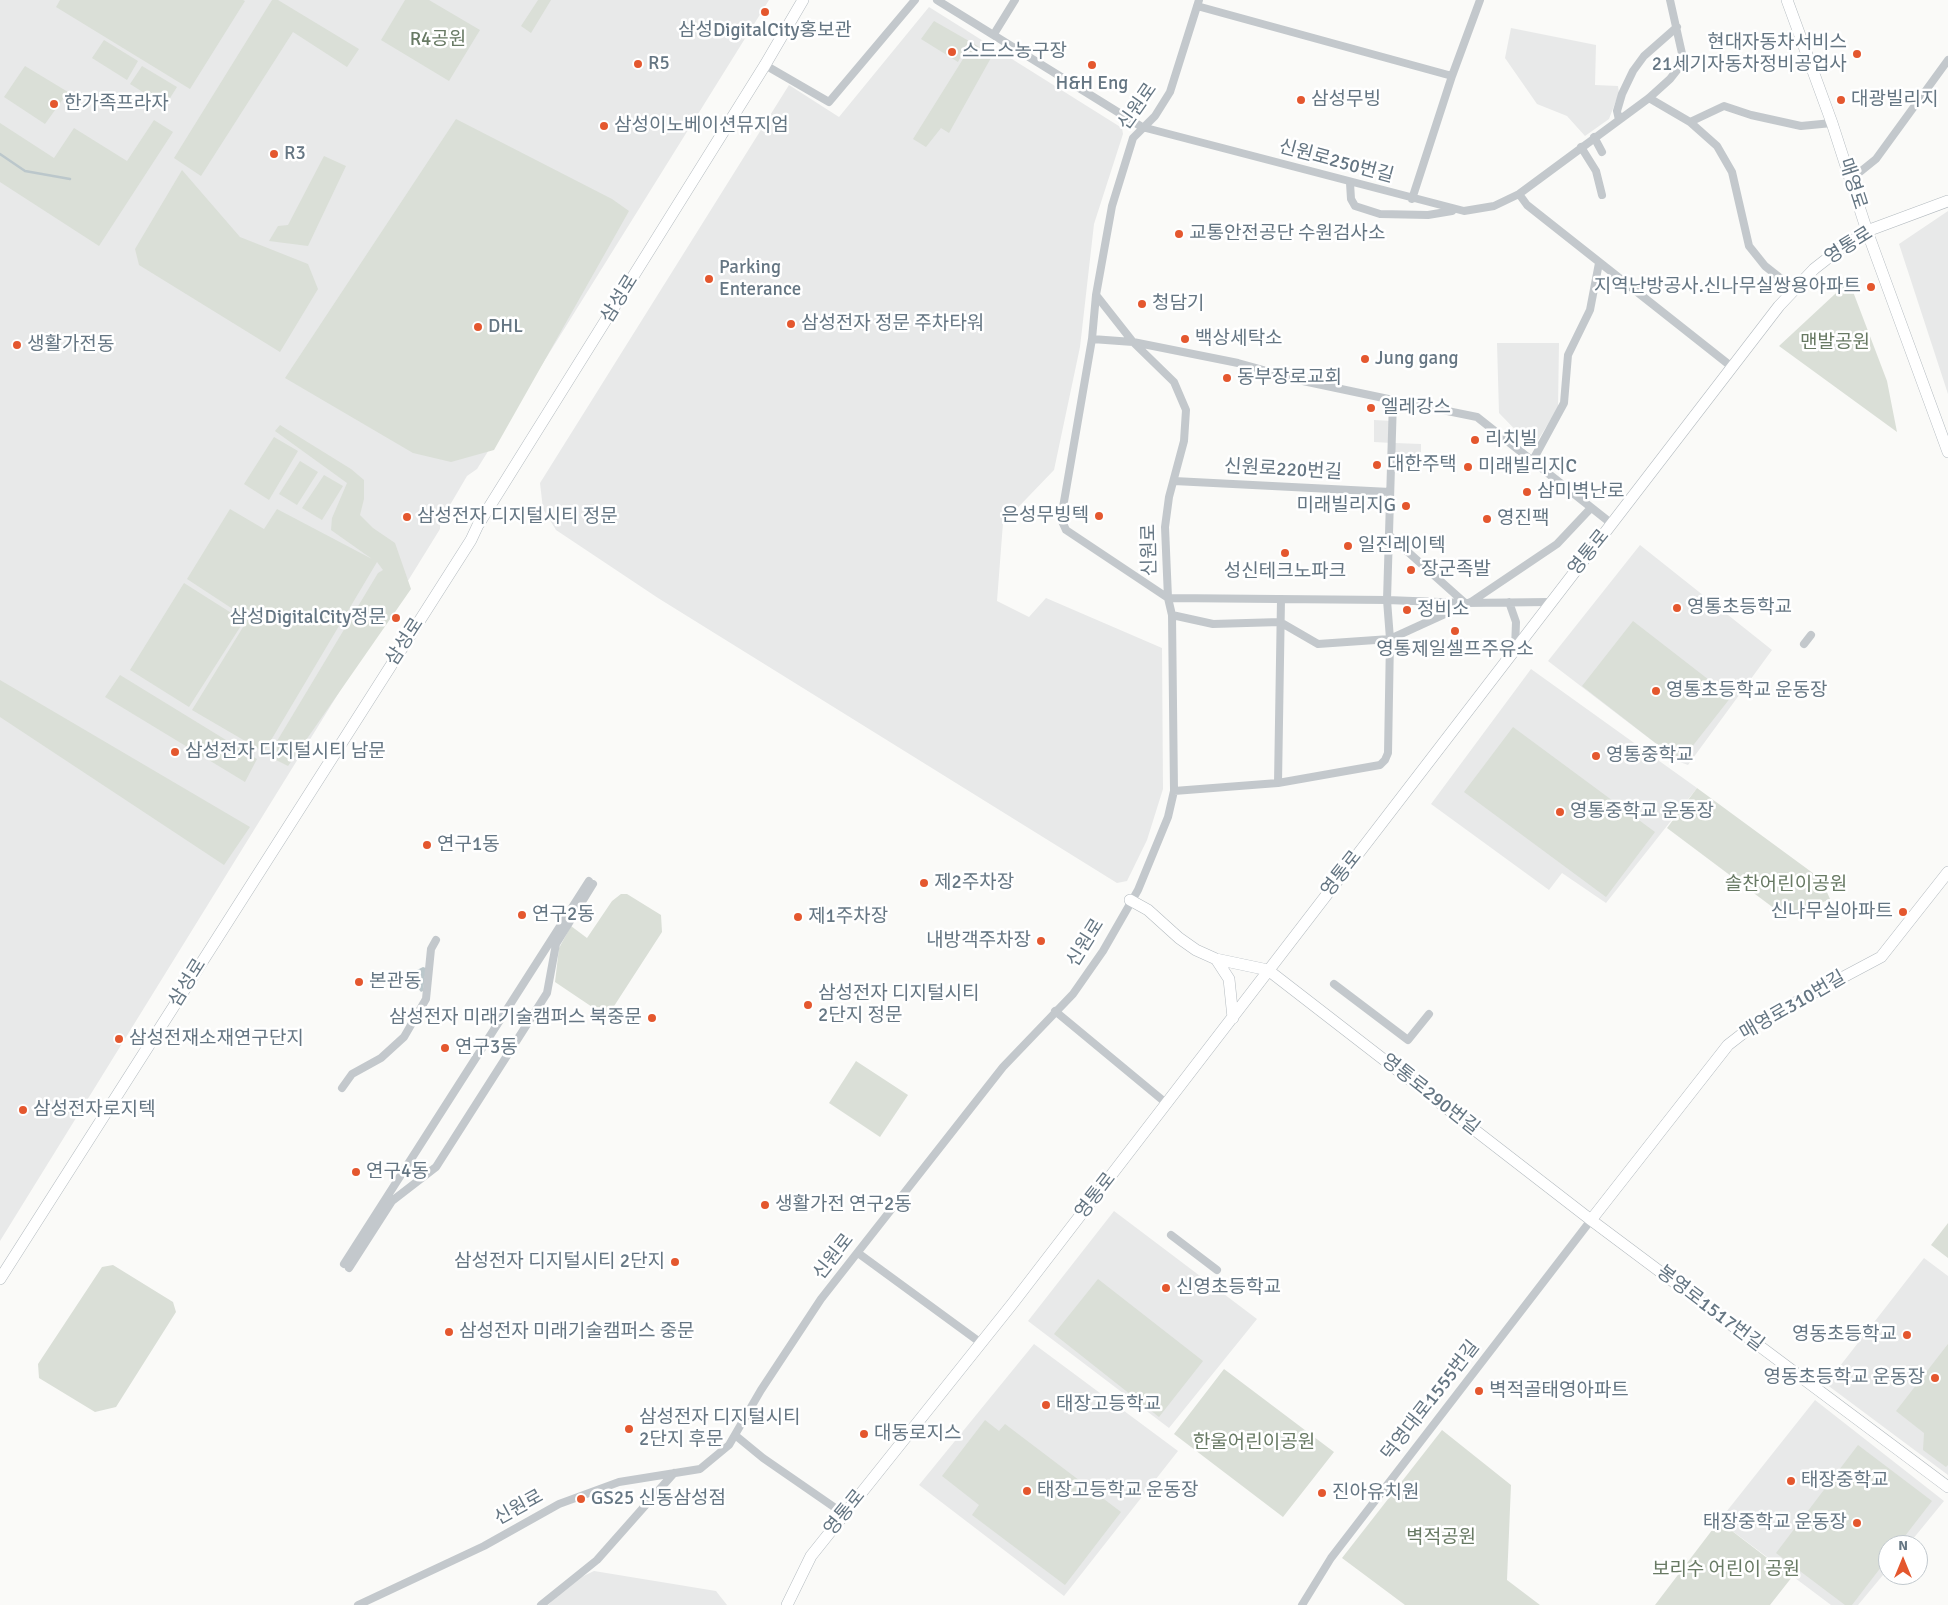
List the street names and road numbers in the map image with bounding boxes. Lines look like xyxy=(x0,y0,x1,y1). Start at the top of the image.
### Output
street label: 신원로 xyxy=(1114,79,1162,135)
street label: 신원로250번길 xyxy=(1276,136,1396,188)
street label: 매영로 xyxy=(1833,156,1871,212)
street label: 영통로 xyxy=(1821,222,1877,270)
street label: 삼성로 xyxy=(596,271,644,327)
street label: 신원로220번길 xyxy=(1223,456,1343,484)
street label: 신원로 xyxy=(1138,524,1162,576)
street label: 영통로 xyxy=(1564,525,1614,581)
street label: 삼성로 xyxy=(381,614,429,670)
street label: 영통로 xyxy=(1317,846,1367,902)
street label: 신원로 xyxy=(1062,915,1110,971)
street label: 삼성로 xyxy=(164,955,212,1011)
street label: 매영로310번길 xyxy=(1736,967,1850,1045)
street label: 영통로290번길 xyxy=(1376,1050,1484,1140)
street label: 영통로 xyxy=(1071,1168,1121,1224)
street label: 신원로 xyxy=(809,1229,859,1285)
street label: 봉영로1517번길 xyxy=(1652,1261,1768,1357)
street label: 덕영대로1555번길 xyxy=(1377,1336,1485,1466)
street label: 신원로 xyxy=(491,1485,547,1531)
street label: 영통로 xyxy=(820,1485,870,1541)

